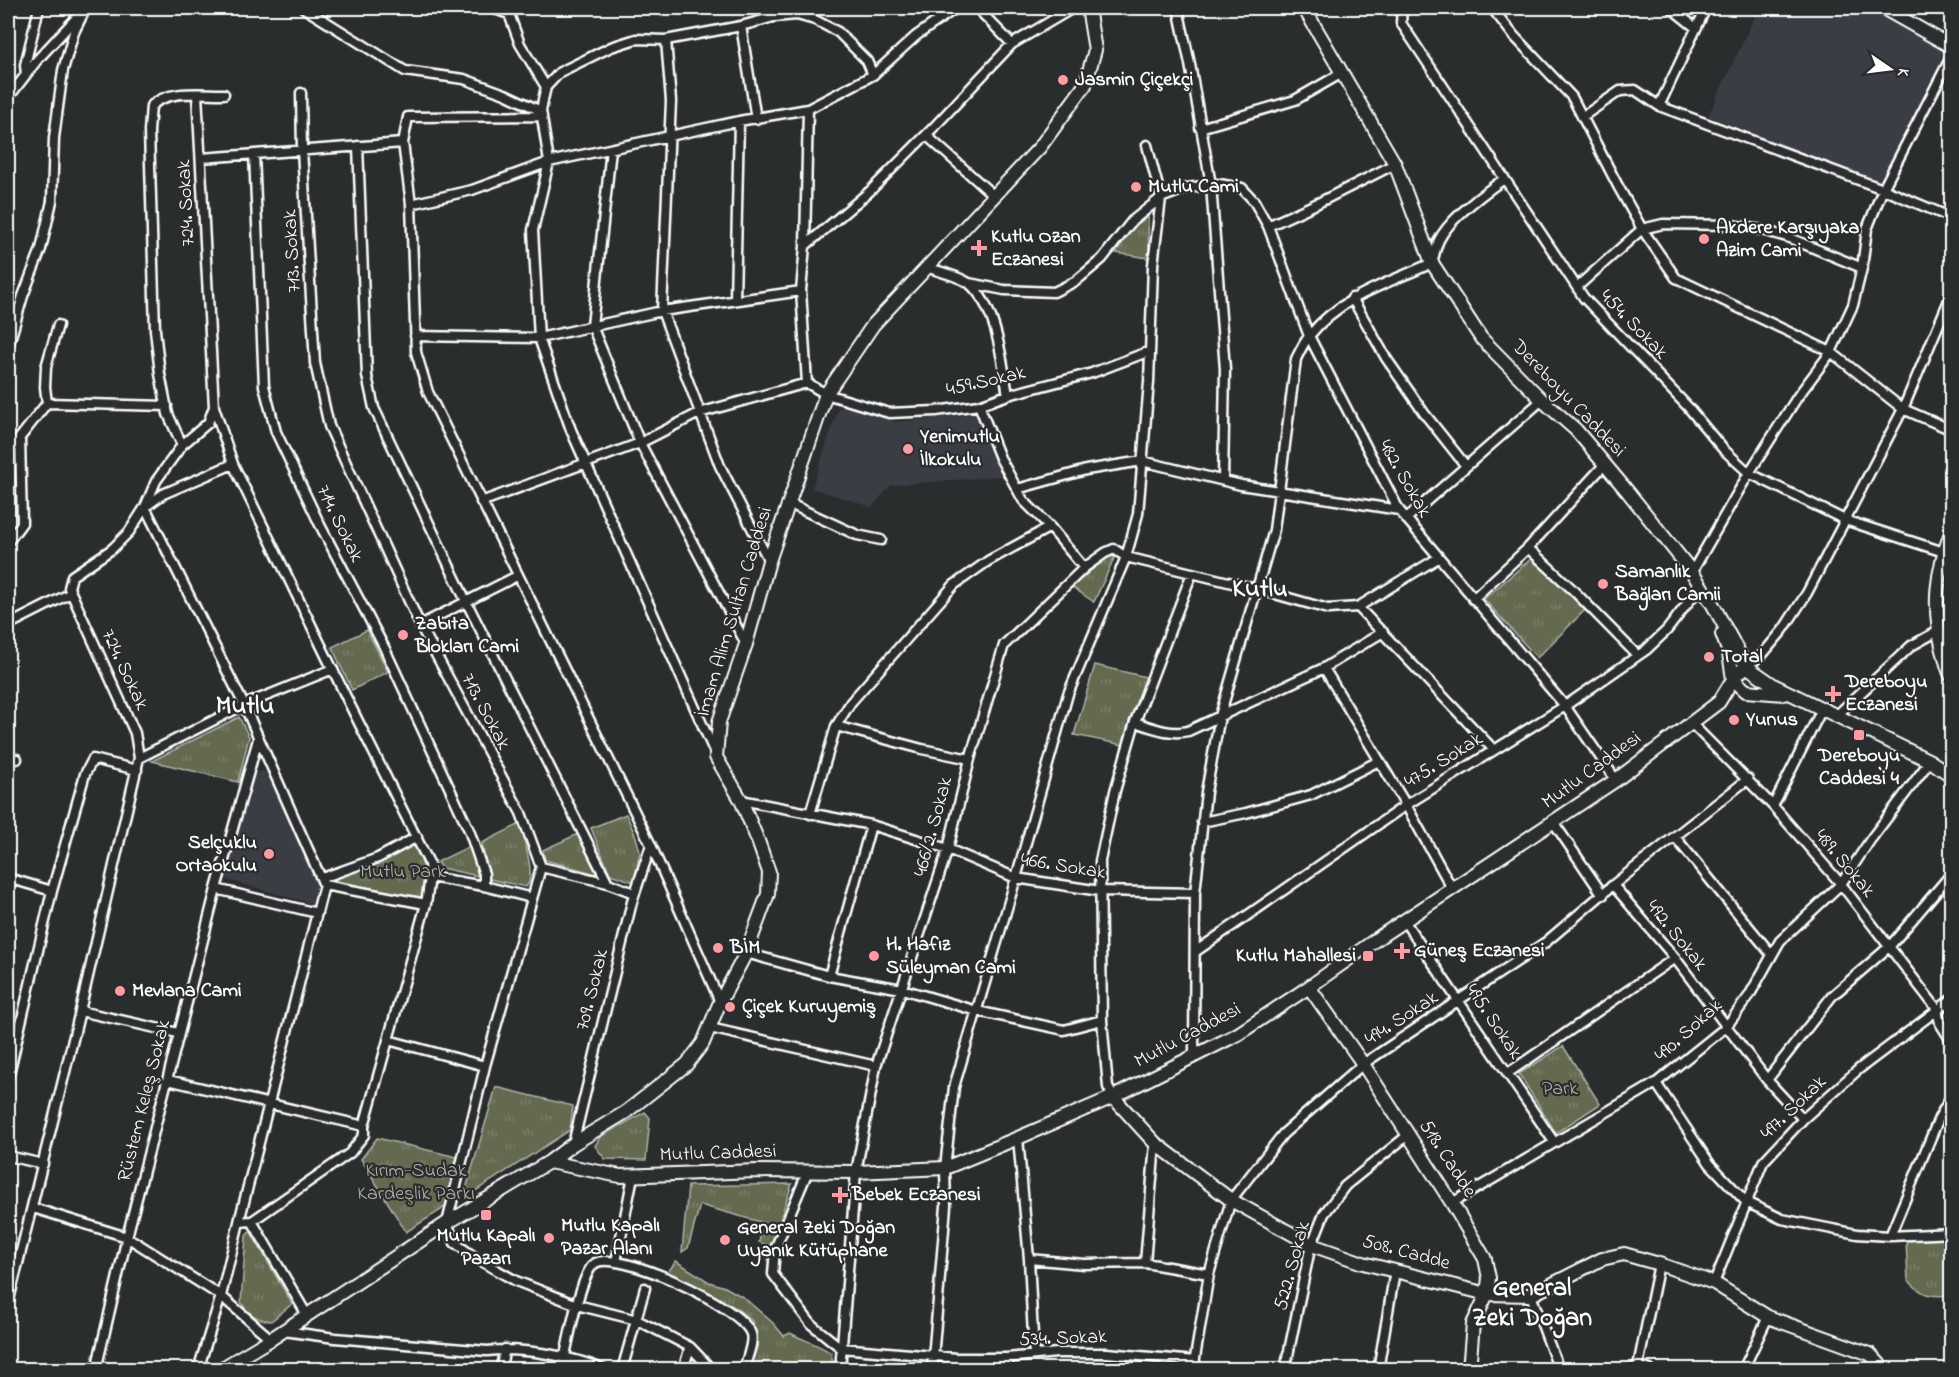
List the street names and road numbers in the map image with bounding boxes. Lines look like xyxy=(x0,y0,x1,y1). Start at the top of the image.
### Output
street label: 724. Sokak xyxy=(170,159,204,247)
street label: 713. Sokak xyxy=(276,209,310,293)
street label: 454. Sokak xyxy=(1592,283,1674,367)
street label: Dereboyu Caddesi xyxy=(1503,333,1632,465)
street label: 459.Sokak xyxy=(943,359,1029,405)
street label: 482. Sokak xyxy=(1370,435,1438,524)
street label: 714. Sokak xyxy=(308,480,370,568)
street label: İmam Alim Sultan Caddesi xyxy=(689,503,781,721)
street label: 724. Sokak xyxy=(93,625,156,716)
street label: 713. Sokak xyxy=(453,669,517,756)
street label: 475. Sokak xyxy=(1399,725,1489,797)
street label: Mutlu Caddesi xyxy=(1536,725,1648,817)
street label: 466/2. Sokak xyxy=(907,774,961,880)
street label: 489. Sokak xyxy=(1807,823,1882,905)
street label: 466. Sokak xyxy=(1018,846,1108,888)
street label: 492. Sokak xyxy=(1638,894,1714,978)
street label: 709. Sokak xyxy=(569,946,617,1034)
street label: 495. Sokak xyxy=(1457,978,1529,1066)
street label: 494. Sokak xyxy=(1359,984,1445,1054)
street label: 490. Sokak xyxy=(1648,992,1730,1070)
street label: Mutlu Caddesi xyxy=(1130,996,1246,1076)
street label: Rüstem Keleş Sokak xyxy=(111,1017,179,1185)
street label: 497. Sokak xyxy=(1754,1069,1834,1147)
street label: 518. Cadde xyxy=(1411,1114,1483,1204)
street label: Mutlu Caddesi xyxy=(659,1137,777,1171)
street label: 522. Sokak xyxy=(1267,1218,1319,1314)
street label: 508. Cadde xyxy=(1359,1227,1453,1279)
street label: 534. Sokak xyxy=(1019,1323,1108,1355)

